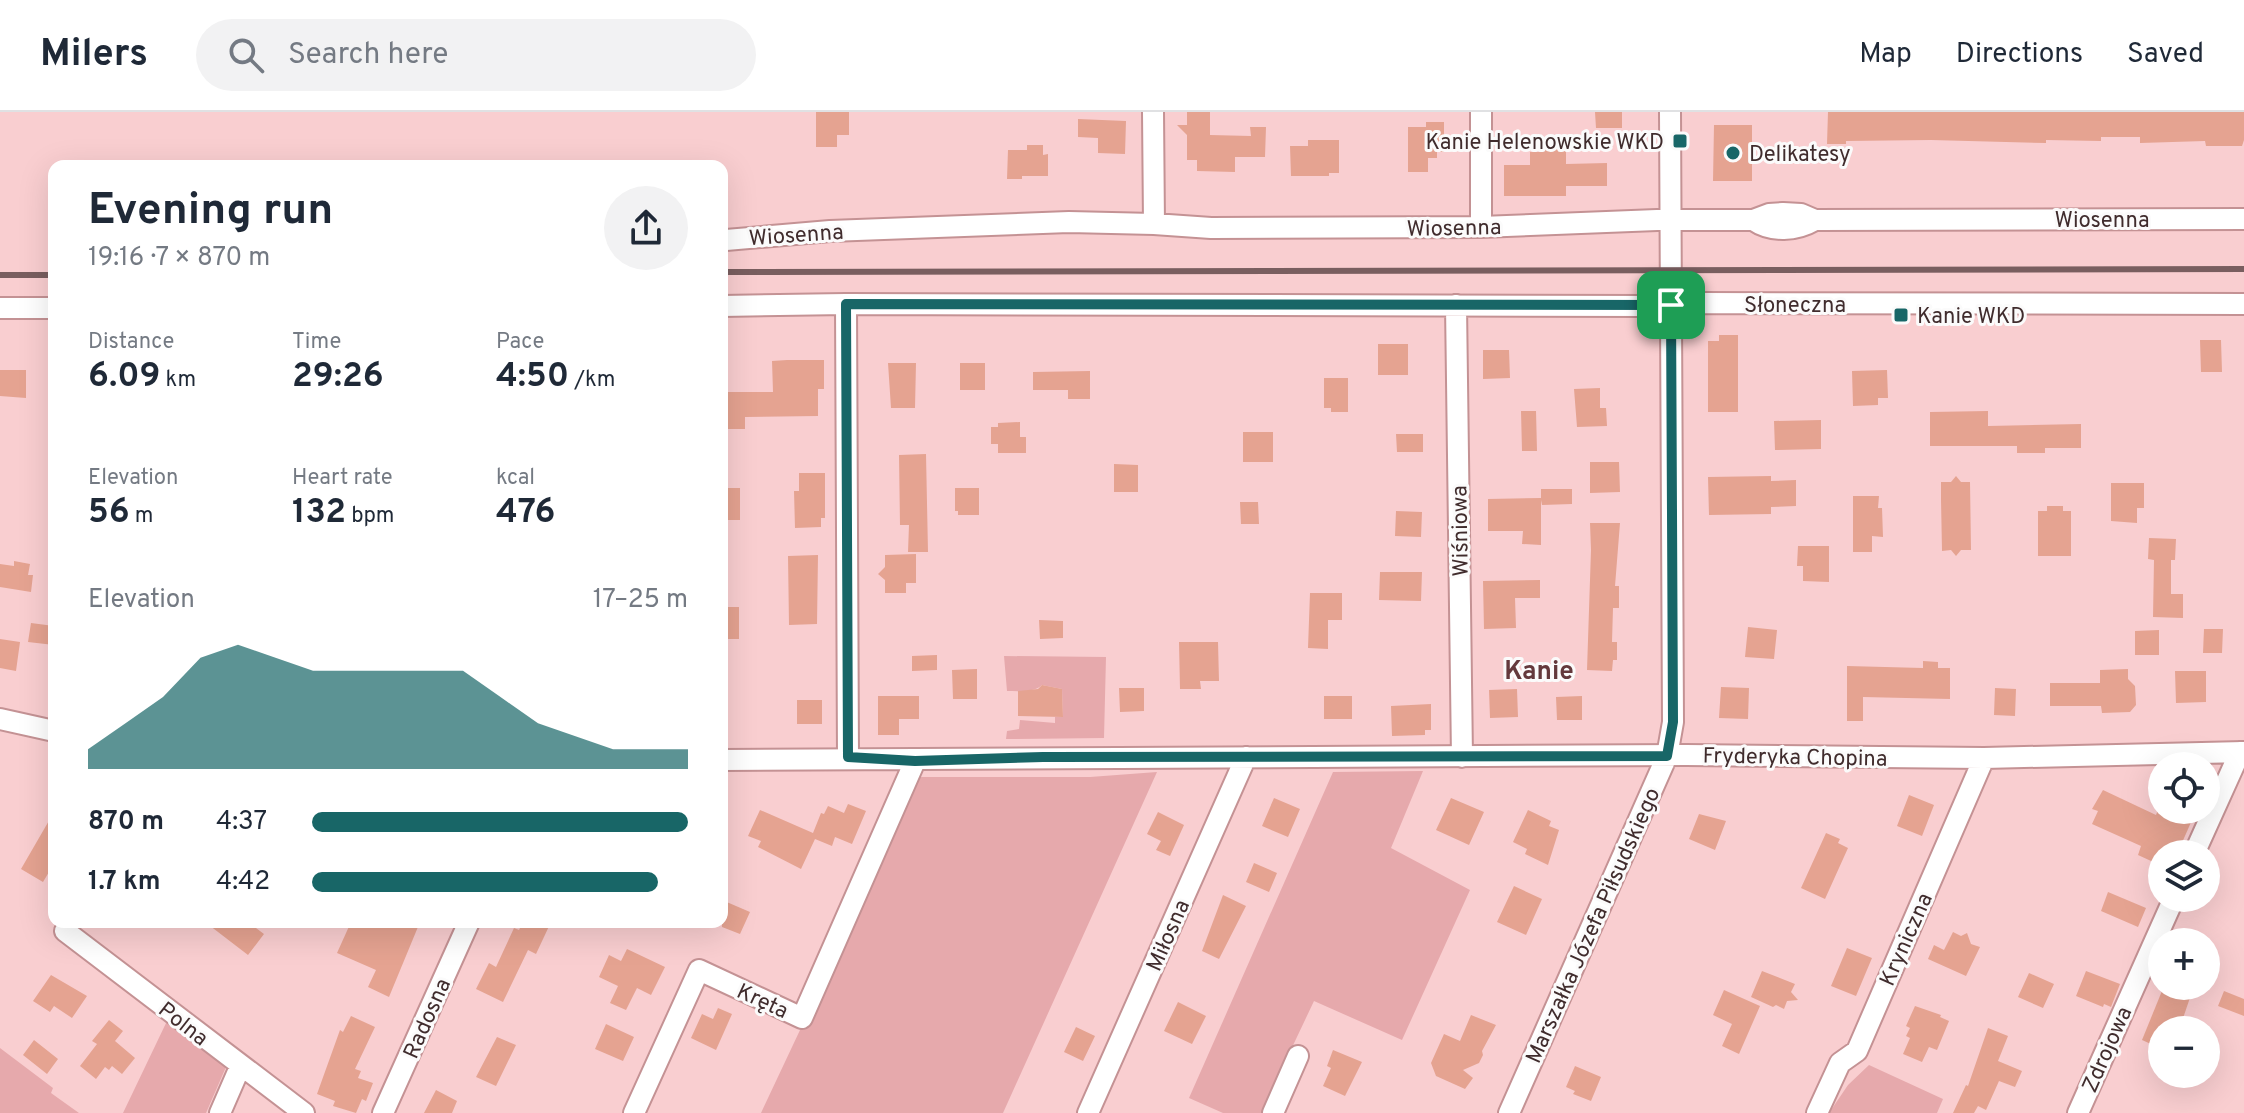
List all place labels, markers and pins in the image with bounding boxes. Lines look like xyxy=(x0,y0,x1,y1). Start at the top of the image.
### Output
place label: Kanie Helenowskie WKD xyxy=(1426,130,1664,157)
marker: Kanie Helenowskie WKD xyxy=(1671,132,1689,150)
place label: Delikatesy xyxy=(1749,142,1851,169)
marker: Delikatesy xyxy=(1724,144,1742,162)
pin xyxy=(1637,271,1705,339)
place label: Kanie WKD xyxy=(1917,304,2025,331)
marker: Kanie WKD xyxy=(1892,306,1910,324)

